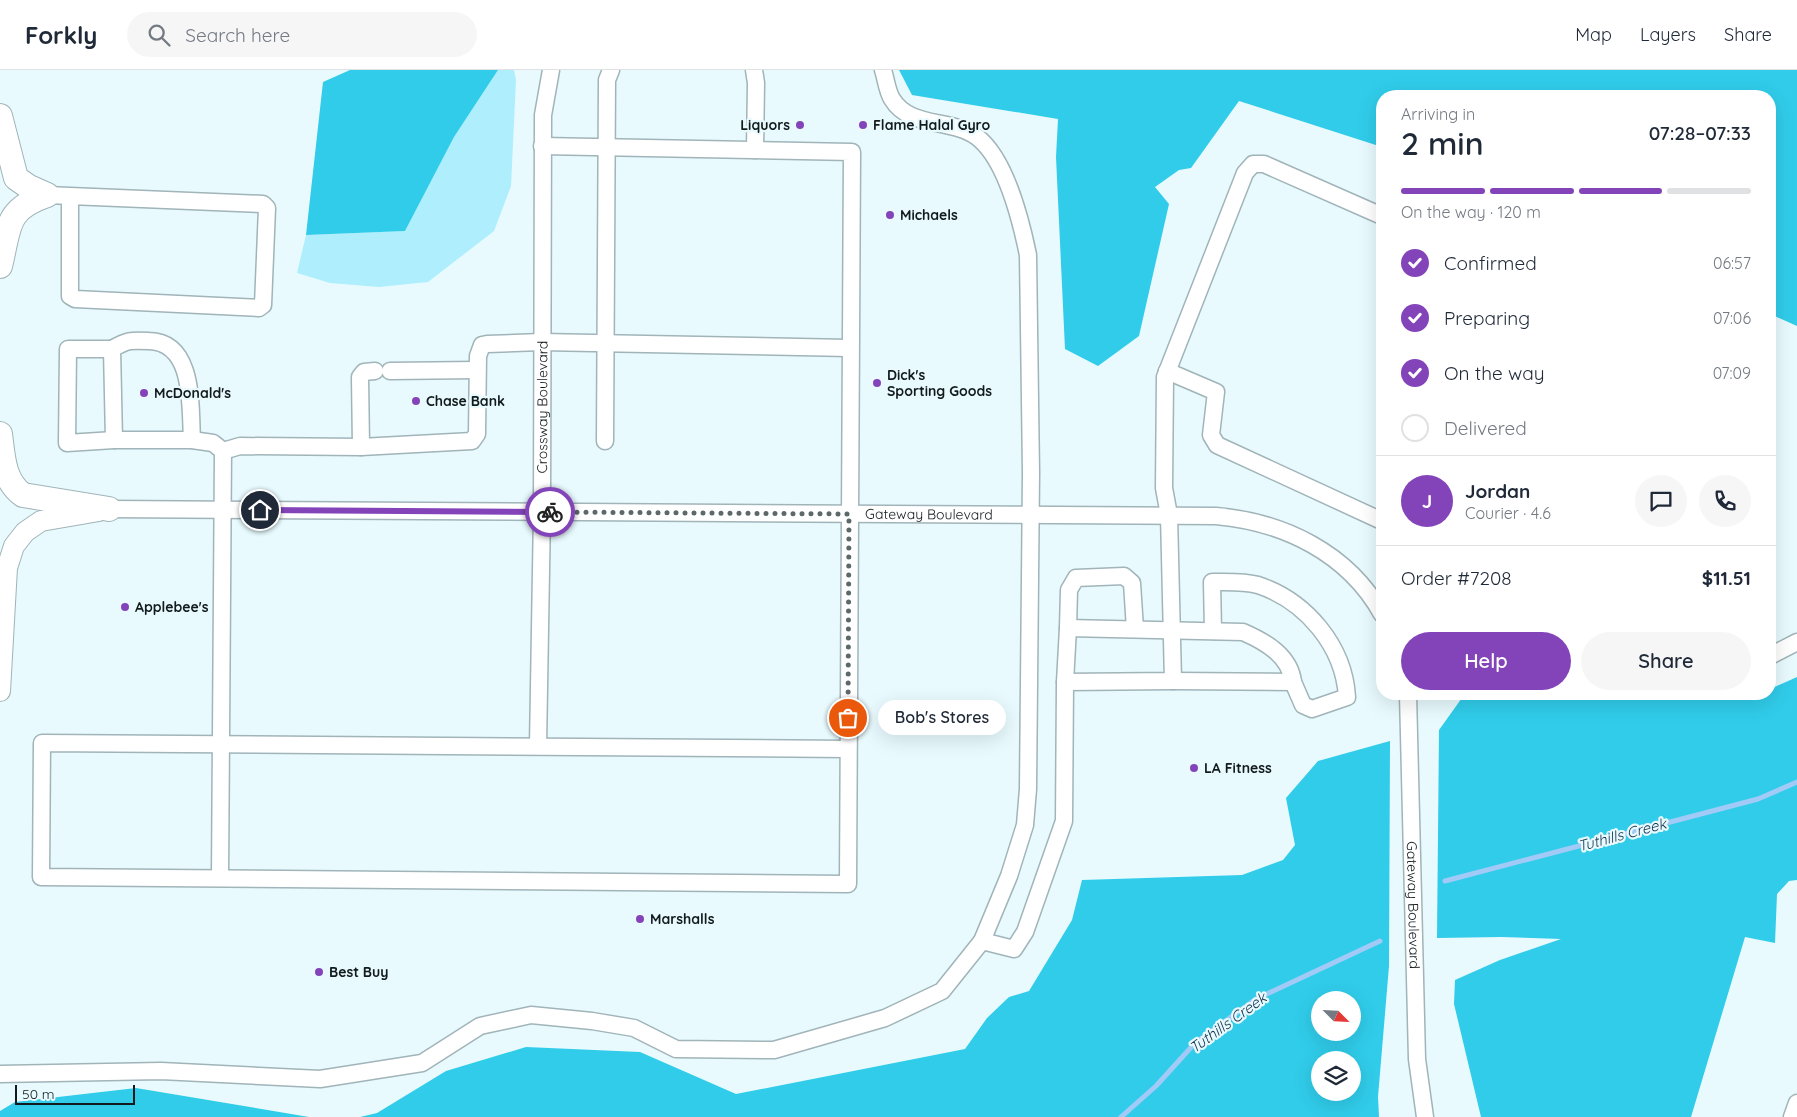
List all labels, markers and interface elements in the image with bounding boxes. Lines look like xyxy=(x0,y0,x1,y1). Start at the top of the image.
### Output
search box xyxy=(127,12,477,57)
text: Forkly xyxy=(25,20,97,50)
icon: search xyxy=(145,21,173,49)
text: Search here xyxy=(185,23,290,47)
text: Map xyxy=(1575,23,1612,46)
text: Layers xyxy=(1640,23,1696,46)
text: Share xyxy=(1724,23,1772,46)
text: Arriving in xyxy=(1401,104,1475,124)
place label: Liquors xyxy=(740,116,790,134)
place label: Flame Halal Gyro xyxy=(873,116,990,134)
marker: Liquors xyxy=(794,119,806,131)
marker: Flame Halal Gyro xyxy=(857,119,869,131)
text: 07:28–07:33 xyxy=(1649,121,1751,145)
text: 2 min xyxy=(1401,123,1484,163)
text: On the way · 120 m xyxy=(1401,202,1541,222)
place label: Michaels xyxy=(900,206,958,224)
marker: Michaels xyxy=(884,209,896,221)
icon: check xyxy=(1401,249,1429,277)
text: Confirmed xyxy=(1444,251,1537,275)
text: 06:57 xyxy=(1713,253,1751,273)
icon: check xyxy=(1401,304,1429,332)
text: Preparing xyxy=(1444,306,1530,330)
text: 07:06 xyxy=(1713,308,1751,328)
street label: Crossway Boulevard xyxy=(533,341,551,473)
icon: check xyxy=(1401,359,1429,387)
text: On the way xyxy=(1444,361,1545,385)
text: 07:09 xyxy=(1713,363,1751,383)
place label: Dick's Sporting Goods xyxy=(887,366,992,400)
marker: Dick's Sporting Goods xyxy=(871,377,883,389)
place label: McDonald's xyxy=(154,384,231,402)
marker: McDonald's xyxy=(138,387,150,399)
place label: Chase Bank xyxy=(426,392,505,410)
marker: Chase Bank xyxy=(410,395,422,407)
text: Delivered xyxy=(1444,416,1527,440)
button: chat xyxy=(1635,475,1687,527)
button: phone xyxy=(1699,475,1751,527)
text: Jordan xyxy=(1465,479,1530,503)
courier xyxy=(525,487,575,537)
pin xyxy=(239,489,281,531)
text: J xyxy=(1422,489,1432,513)
icon: home xyxy=(246,496,274,524)
icon: bike xyxy=(536,498,564,526)
text: Courier · 4.6 xyxy=(1465,503,1551,523)
street label: Gateway Boulevard xyxy=(865,505,993,524)
text: Order #7208 xyxy=(1401,566,1511,590)
text: $11.51 xyxy=(1702,566,1751,590)
place label: Applebee's xyxy=(135,598,209,616)
marker: Applebee's xyxy=(119,601,131,613)
button: Help xyxy=(1401,632,1571,690)
button: Share xyxy=(1581,632,1751,690)
pin xyxy=(827,697,869,739)
callout: Bob's Stores xyxy=(878,700,1006,736)
icon: bag xyxy=(834,704,862,732)
text: Bob's Stores xyxy=(895,707,989,727)
place label: LA Fitness xyxy=(1204,759,1272,777)
marker: LA Fitness xyxy=(1188,762,1200,774)
water label: Tuthills Creek xyxy=(1576,813,1670,855)
street label: Gateway Boulevard xyxy=(1403,841,1424,969)
place label: Marshalls xyxy=(650,910,715,928)
marker: Marshalls xyxy=(634,913,646,925)
place label: Best Buy xyxy=(329,963,388,981)
marker: Best Buy xyxy=(313,966,325,978)
water label: Tuthills Creek xyxy=(1185,987,1272,1057)
north arrow xyxy=(1311,991,1361,1041)
map controls xyxy=(1311,991,1361,1101)
button: layers xyxy=(1311,1051,1361,1101)
scale bar xyxy=(15,1082,135,1105)
text: 50 m xyxy=(22,1085,55,1103)

